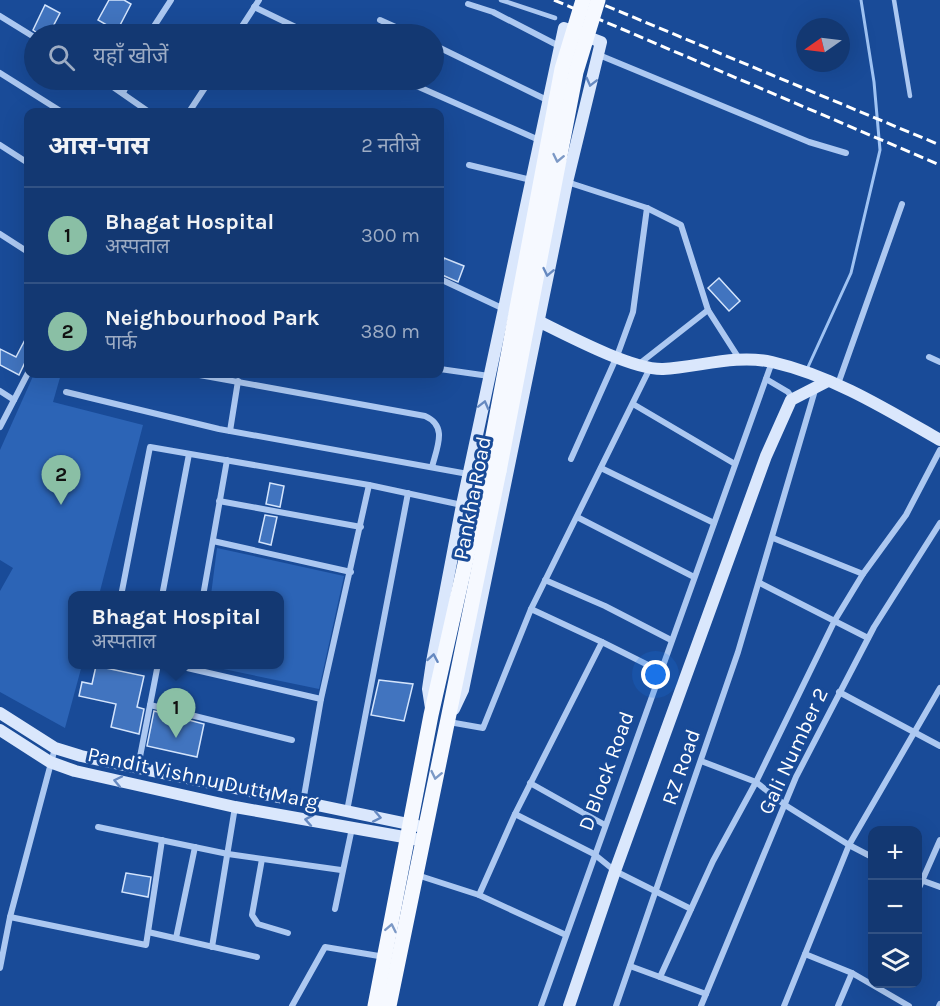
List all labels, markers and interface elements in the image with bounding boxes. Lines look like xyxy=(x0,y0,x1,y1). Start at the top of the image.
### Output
north arrow xyxy=(796,18,850,72)
search box xyxy=(24,24,444,90)
icon: search xyxy=(45,41,78,74)
text: यहाँ खोजें xyxy=(93,43,168,69)
one-way arrow xyxy=(586,77,599,87)
text: आस-पास xyxy=(48,130,150,161)
text: 2 नतीजे xyxy=(361,134,420,157)
one-way arrow xyxy=(552,153,565,163)
text: Bhagat Hospital xyxy=(105,209,274,235)
text: 1 xyxy=(64,224,71,247)
text: 300 m xyxy=(361,224,420,247)
text: अस्पताल xyxy=(105,235,170,258)
one-way arrow xyxy=(542,267,555,277)
text: Neighbourhood Park xyxy=(105,305,320,331)
text: 2 xyxy=(61,320,74,343)
text: 380 m xyxy=(361,320,420,343)
text: पार्क xyxy=(105,331,137,354)
one-way arrow xyxy=(477,400,490,410)
street label: Pankha Road xyxy=(448,434,496,562)
pin: 2 xyxy=(42,456,80,505)
popup xyxy=(68,591,284,669)
text: Bhagat Hospital xyxy=(91,604,261,630)
text: अस्पताल xyxy=(91,630,156,653)
one-way arrow xyxy=(426,653,438,662)
your location xyxy=(641,660,670,689)
street label: Gali Number 2 xyxy=(753,684,833,818)
pin: 1 xyxy=(156,688,195,738)
street label: D Block Road xyxy=(573,708,639,834)
street label: RZ Road xyxy=(657,726,705,808)
street label: Pandit Vishnu Dutt Marg xyxy=(85,742,321,814)
one-way arrow xyxy=(431,770,444,780)
one-way arrow xyxy=(113,776,123,789)
one-way arrow xyxy=(372,810,382,823)
one-way arrow xyxy=(305,814,315,827)
map controls xyxy=(868,826,922,988)
button: + xyxy=(868,826,922,880)
button: − xyxy=(868,880,922,934)
one-way arrow xyxy=(384,923,397,933)
button: layers xyxy=(868,934,922,988)

